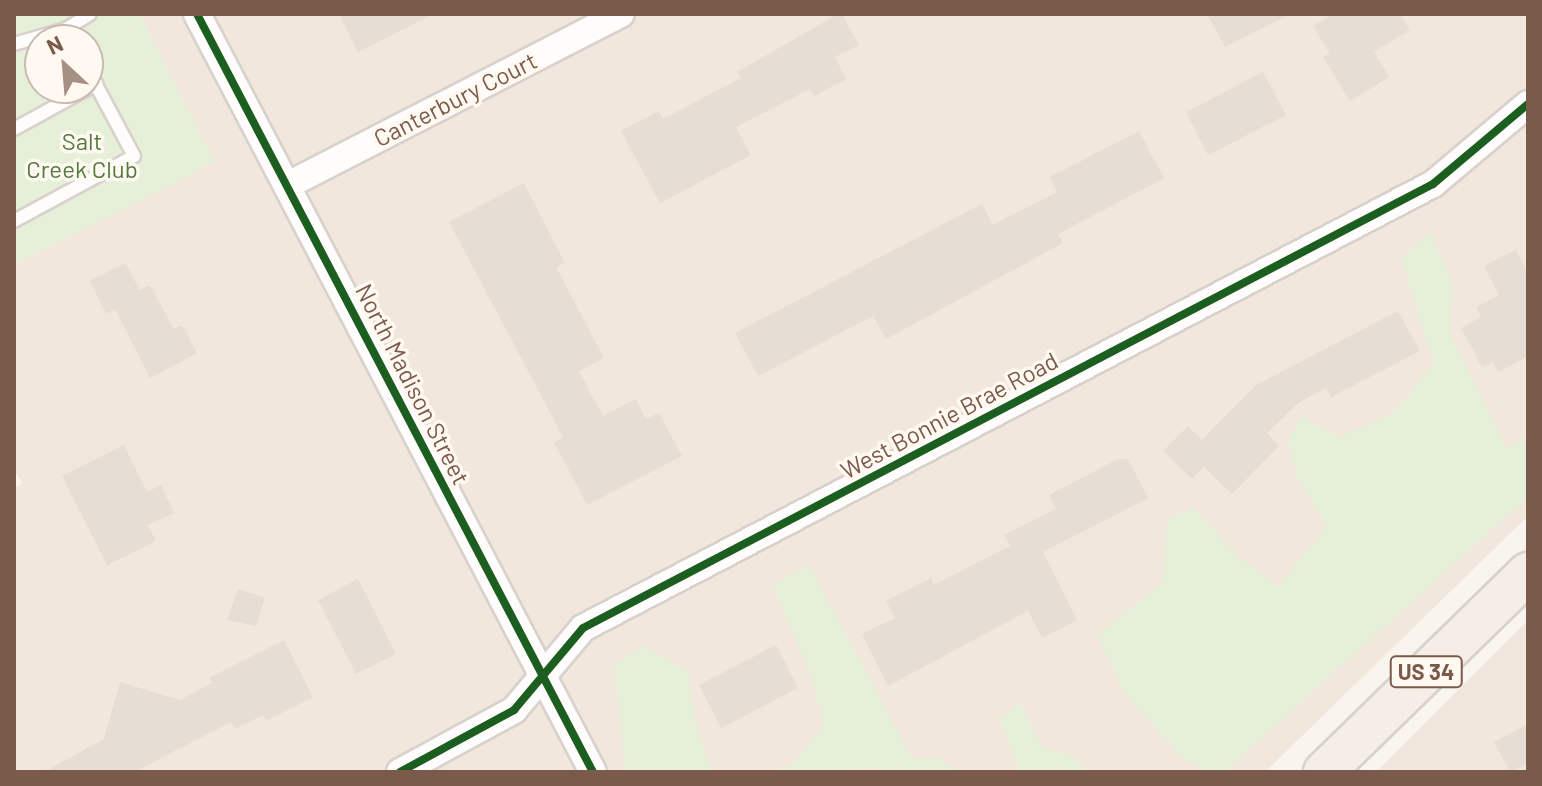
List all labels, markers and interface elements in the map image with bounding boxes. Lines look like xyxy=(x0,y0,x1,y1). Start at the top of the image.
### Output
north arrow xyxy=(24,24,104,104)
text: N xyxy=(42,29,67,59)
street label: Canterbury Court xyxy=(369,46,541,152)
park label: Salt Creek Club xyxy=(26,127,138,183)
street label: North Madison Street xyxy=(350,279,476,489)
street label: West Bonnie Brae Road xyxy=(835,346,1063,484)
road number: US 34 xyxy=(1388,654,1464,690)

